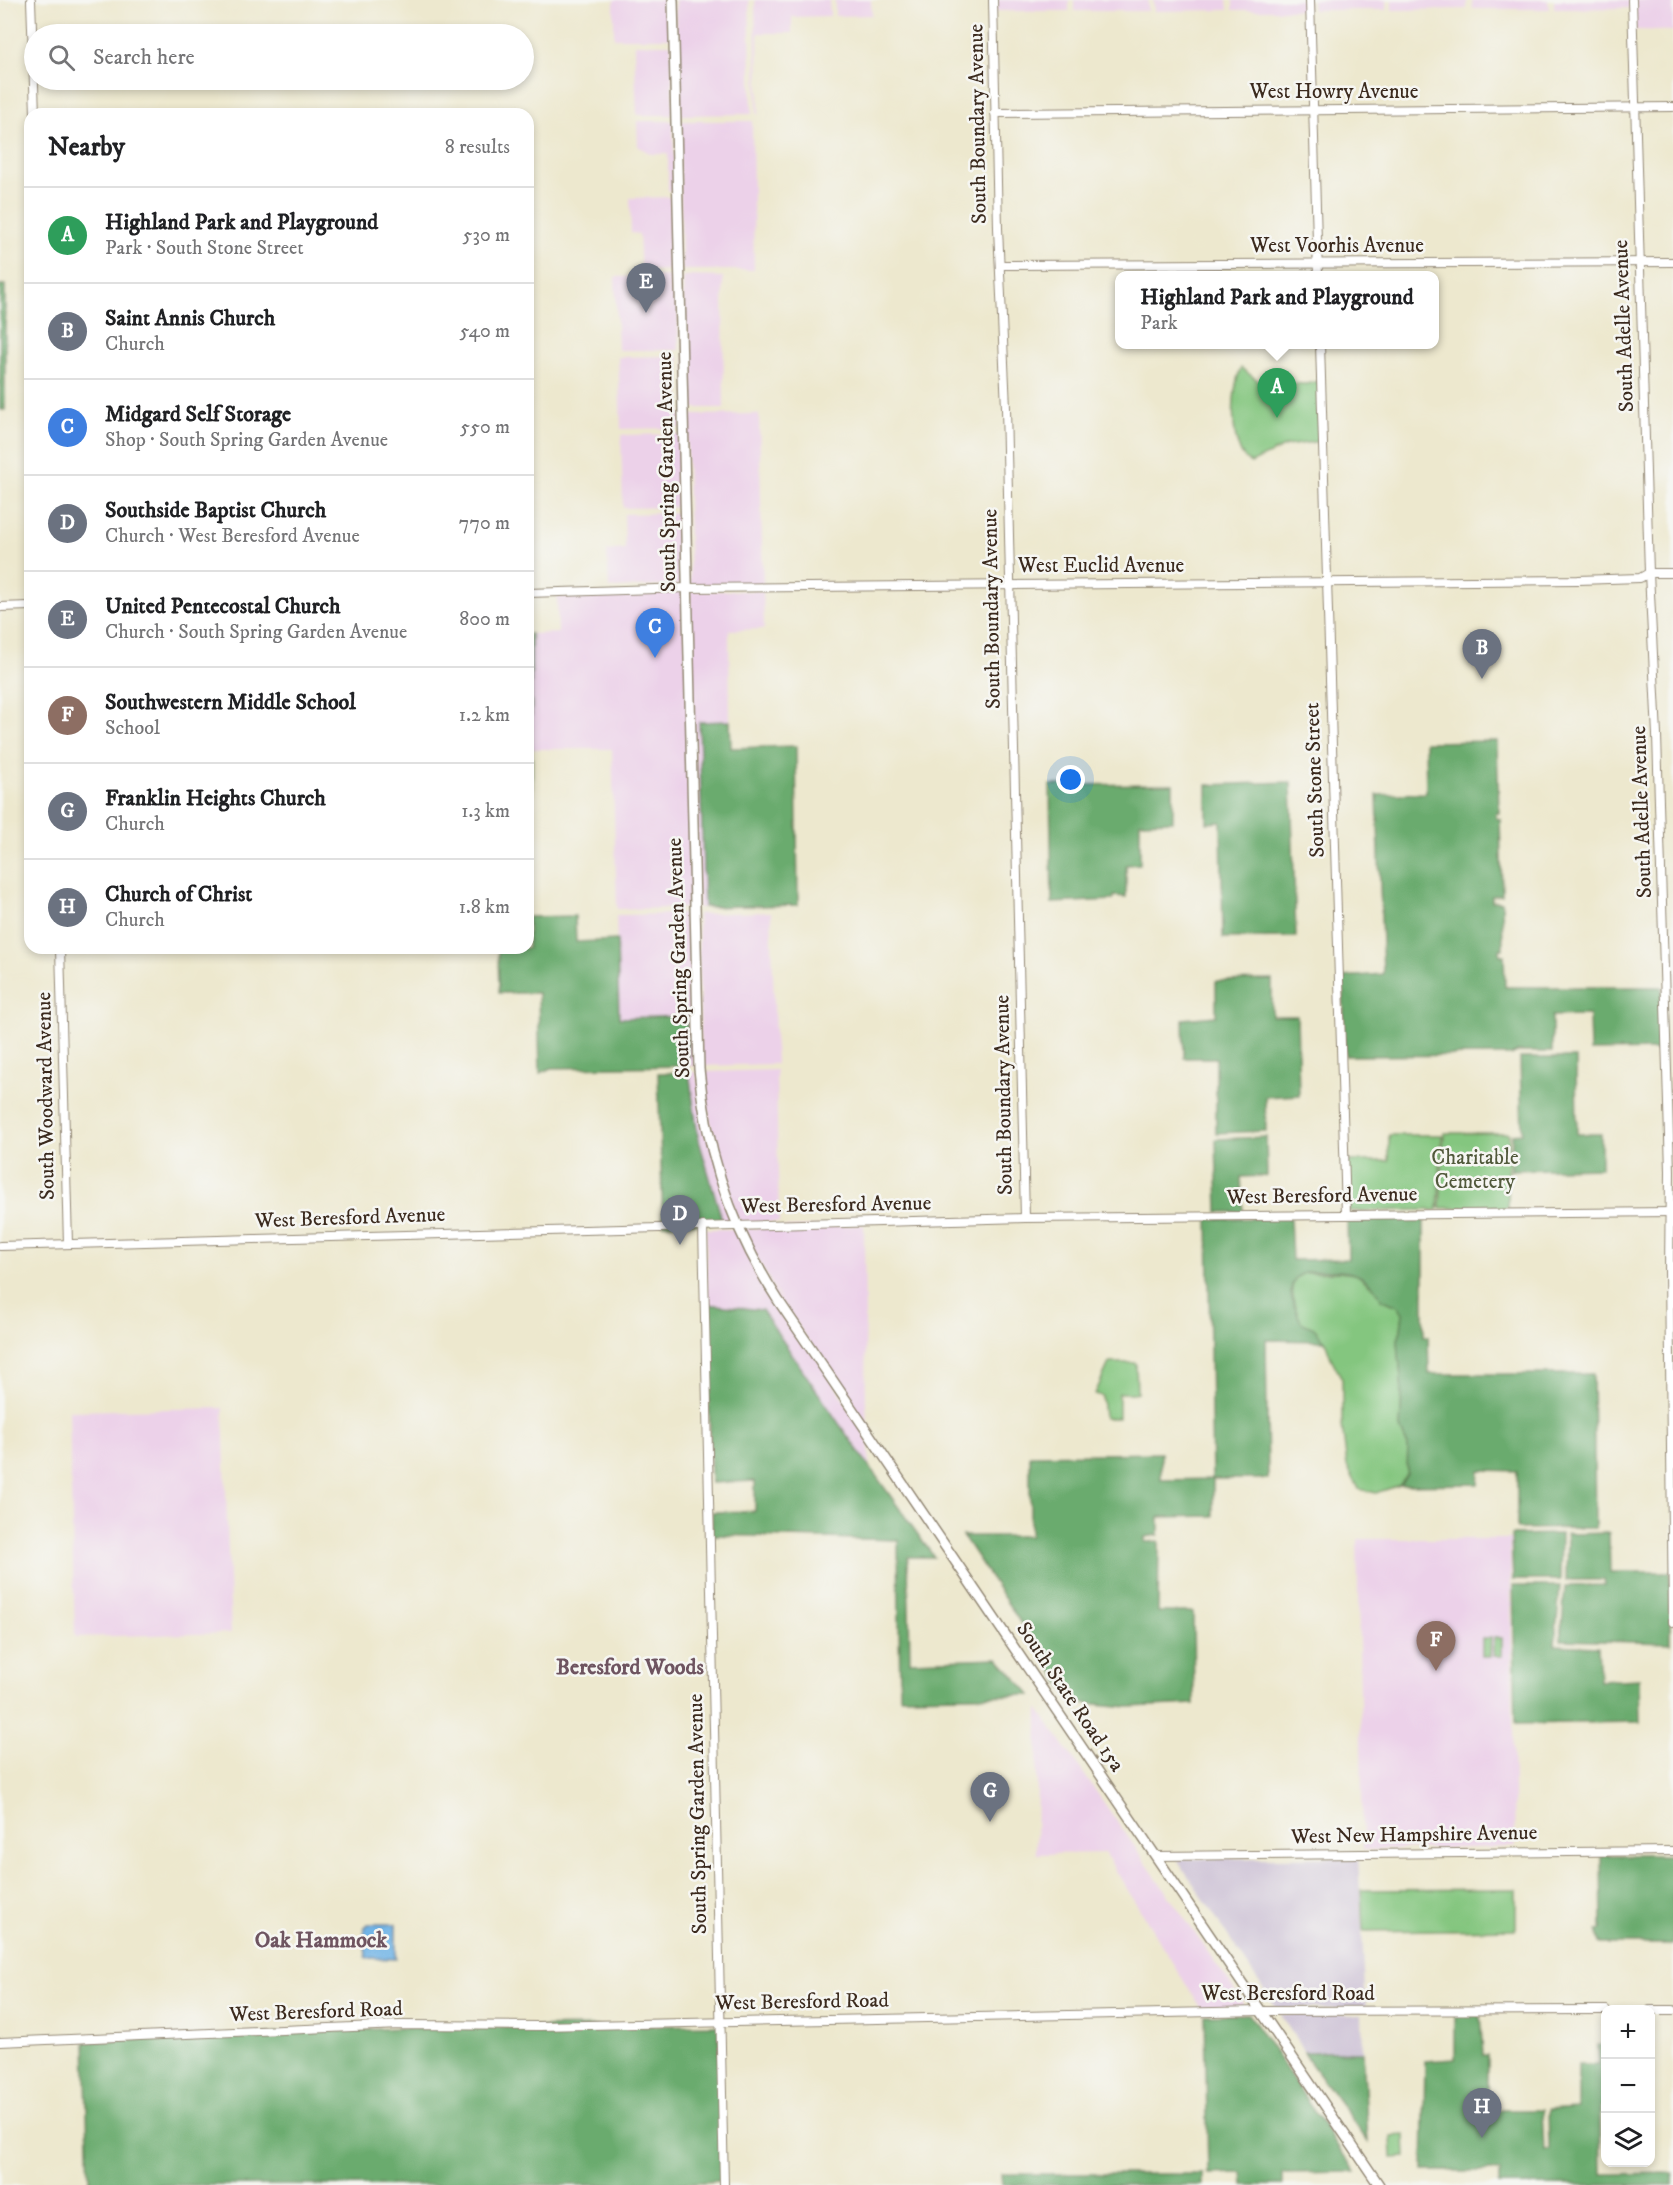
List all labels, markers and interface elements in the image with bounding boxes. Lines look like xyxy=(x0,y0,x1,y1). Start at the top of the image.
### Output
street label: South Boundary Avenue xyxy=(963,23,993,224)
search box xyxy=(24,24,534,90)
icon: search xyxy=(45,41,78,74)
text: Search here xyxy=(93,44,195,71)
street label: West Howry Avenue xyxy=(1249,79,1419,105)
text: Nearby xyxy=(48,131,125,164)
text: 8 results xyxy=(445,135,510,160)
text: Highland Park and Playground xyxy=(105,209,378,236)
text: A xyxy=(61,223,74,248)
text: 530 m xyxy=(463,223,510,248)
street label: West Voorhis Avenue xyxy=(1249,233,1424,259)
text: Park · South Stone Street xyxy=(105,236,304,261)
street label: South Adelle Avenue xyxy=(1608,239,1640,413)
pin: E xyxy=(626,264,666,313)
popup xyxy=(1115,271,1439,349)
text: Highland Park and Playground xyxy=(1140,284,1414,311)
text: Saint Annis Church xyxy=(105,305,275,332)
text: Park xyxy=(1140,311,1178,336)
text: B xyxy=(61,319,74,344)
text: 540 m xyxy=(460,319,510,344)
text: Church xyxy=(105,332,165,357)
street label: South Spring Garden Avenue xyxy=(652,351,682,592)
pin: A xyxy=(1258,368,1296,418)
text: Midgard Self Storage xyxy=(105,401,291,428)
text: C xyxy=(61,415,74,440)
text: 550 m xyxy=(460,415,510,440)
text: Shop · South Spring Garden Avenue xyxy=(105,428,388,453)
text: Southside Baptist Church xyxy=(105,497,326,524)
street label: South Boundary Avenue xyxy=(977,508,1007,709)
text: D xyxy=(60,511,75,536)
text: 770 m xyxy=(459,511,510,536)
text: Church · West Beresford Avenue xyxy=(105,524,360,549)
street label: West Euclid Avenue xyxy=(1017,553,1185,579)
text: United Pentecostal Church xyxy=(105,593,341,620)
text: E xyxy=(60,607,75,632)
text: 800 m xyxy=(459,607,510,632)
pin: C xyxy=(636,608,674,658)
text: Church · South Spring Garden Avenue xyxy=(105,620,407,645)
pin: B xyxy=(1462,630,1502,679)
text: Southwestern Middle School xyxy=(105,689,356,716)
street label: South Stone Street xyxy=(1299,702,1331,858)
text: F xyxy=(61,703,74,728)
text: 1.2 km xyxy=(459,703,510,728)
text: School xyxy=(105,716,160,741)
street label: South Adelle Avenue xyxy=(1626,725,1658,899)
your location xyxy=(1056,765,1085,794)
text: Franklin Heights Church xyxy=(105,785,326,812)
text: G xyxy=(61,799,74,824)
text: 1.3 km xyxy=(461,799,510,824)
text: Church xyxy=(105,812,165,837)
street label: South Spring Garden Avenue xyxy=(662,837,696,1079)
text: Church of Christ xyxy=(105,881,252,908)
text: H xyxy=(59,895,76,920)
text: 1.8 km xyxy=(459,895,510,920)
text: Church xyxy=(105,908,165,933)
street label: South Woodward Avenue xyxy=(31,991,61,1200)
street label: South Boundary Avenue xyxy=(989,994,1019,1195)
park label: Charitable Cemetery xyxy=(1431,1145,1519,1195)
street label: West Beresford Avenue xyxy=(1225,1181,1418,1211)
street label: West Beresford Avenue xyxy=(739,1190,932,1220)
pin: D xyxy=(660,1196,700,1245)
street label: West Beresford Avenue xyxy=(253,1202,446,1234)
street label: South State Road 15a xyxy=(1010,1617,1130,1777)
pin: F xyxy=(1416,1622,1456,1671)
district label: Beresford Woods xyxy=(556,1654,705,1681)
street label: South Spring Garden Avenue xyxy=(683,1693,713,1934)
pin: G xyxy=(970,1772,1010,1822)
street label: West New Hampshire Avenue xyxy=(1290,1820,1538,1850)
district label: Oak Hammock xyxy=(255,1927,388,1954)
street label: West Beresford Road xyxy=(1200,1981,1375,2007)
street label: West Beresford Road xyxy=(714,1987,890,2017)
street label: West Beresford Road xyxy=(228,1996,404,2028)
map controls xyxy=(1601,2005,1655,2167)
button: + xyxy=(1601,2005,1655,2059)
button: − xyxy=(1601,2059,1655,2113)
pin: H xyxy=(1462,2088,1502,2138)
button: layers xyxy=(1601,2113,1655,2167)

